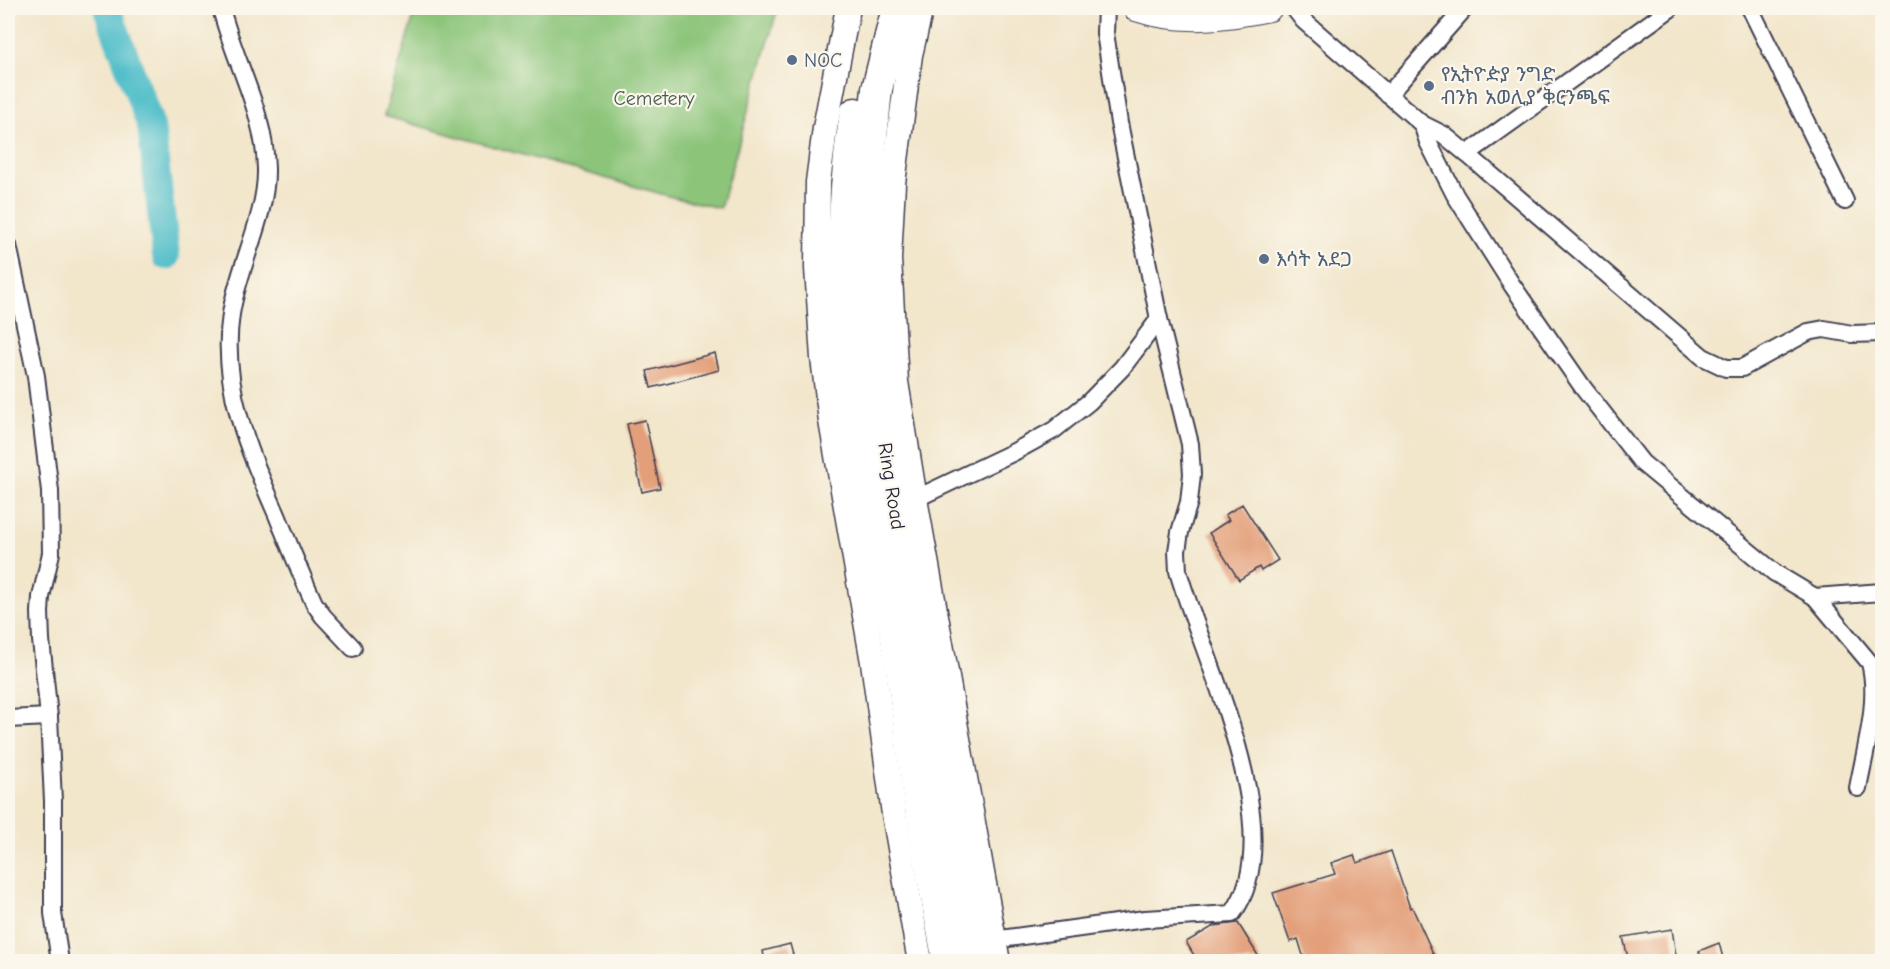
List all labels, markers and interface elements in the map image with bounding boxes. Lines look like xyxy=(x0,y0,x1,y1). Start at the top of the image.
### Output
place label: NOC xyxy=(804,49,842,72)
marker: NOC xyxy=(785,53,799,67)
place label: የኢትዮዽያ ንግድ ብንክ አወሊያ ቅርንጫፍ xyxy=(1441,63,1610,109)
marker: የኢትዮዽያ ንግድ ብንክ አወሊያ ቅርንጫፍ xyxy=(1422,79,1436,93)
park label: Cemetery xyxy=(614,87,695,110)
place label: እሳት አደጋ xyxy=(1276,248,1352,271)
marker: እሳት አደጋ xyxy=(1257,252,1271,266)
street label: Ring Road xyxy=(873,441,910,531)

